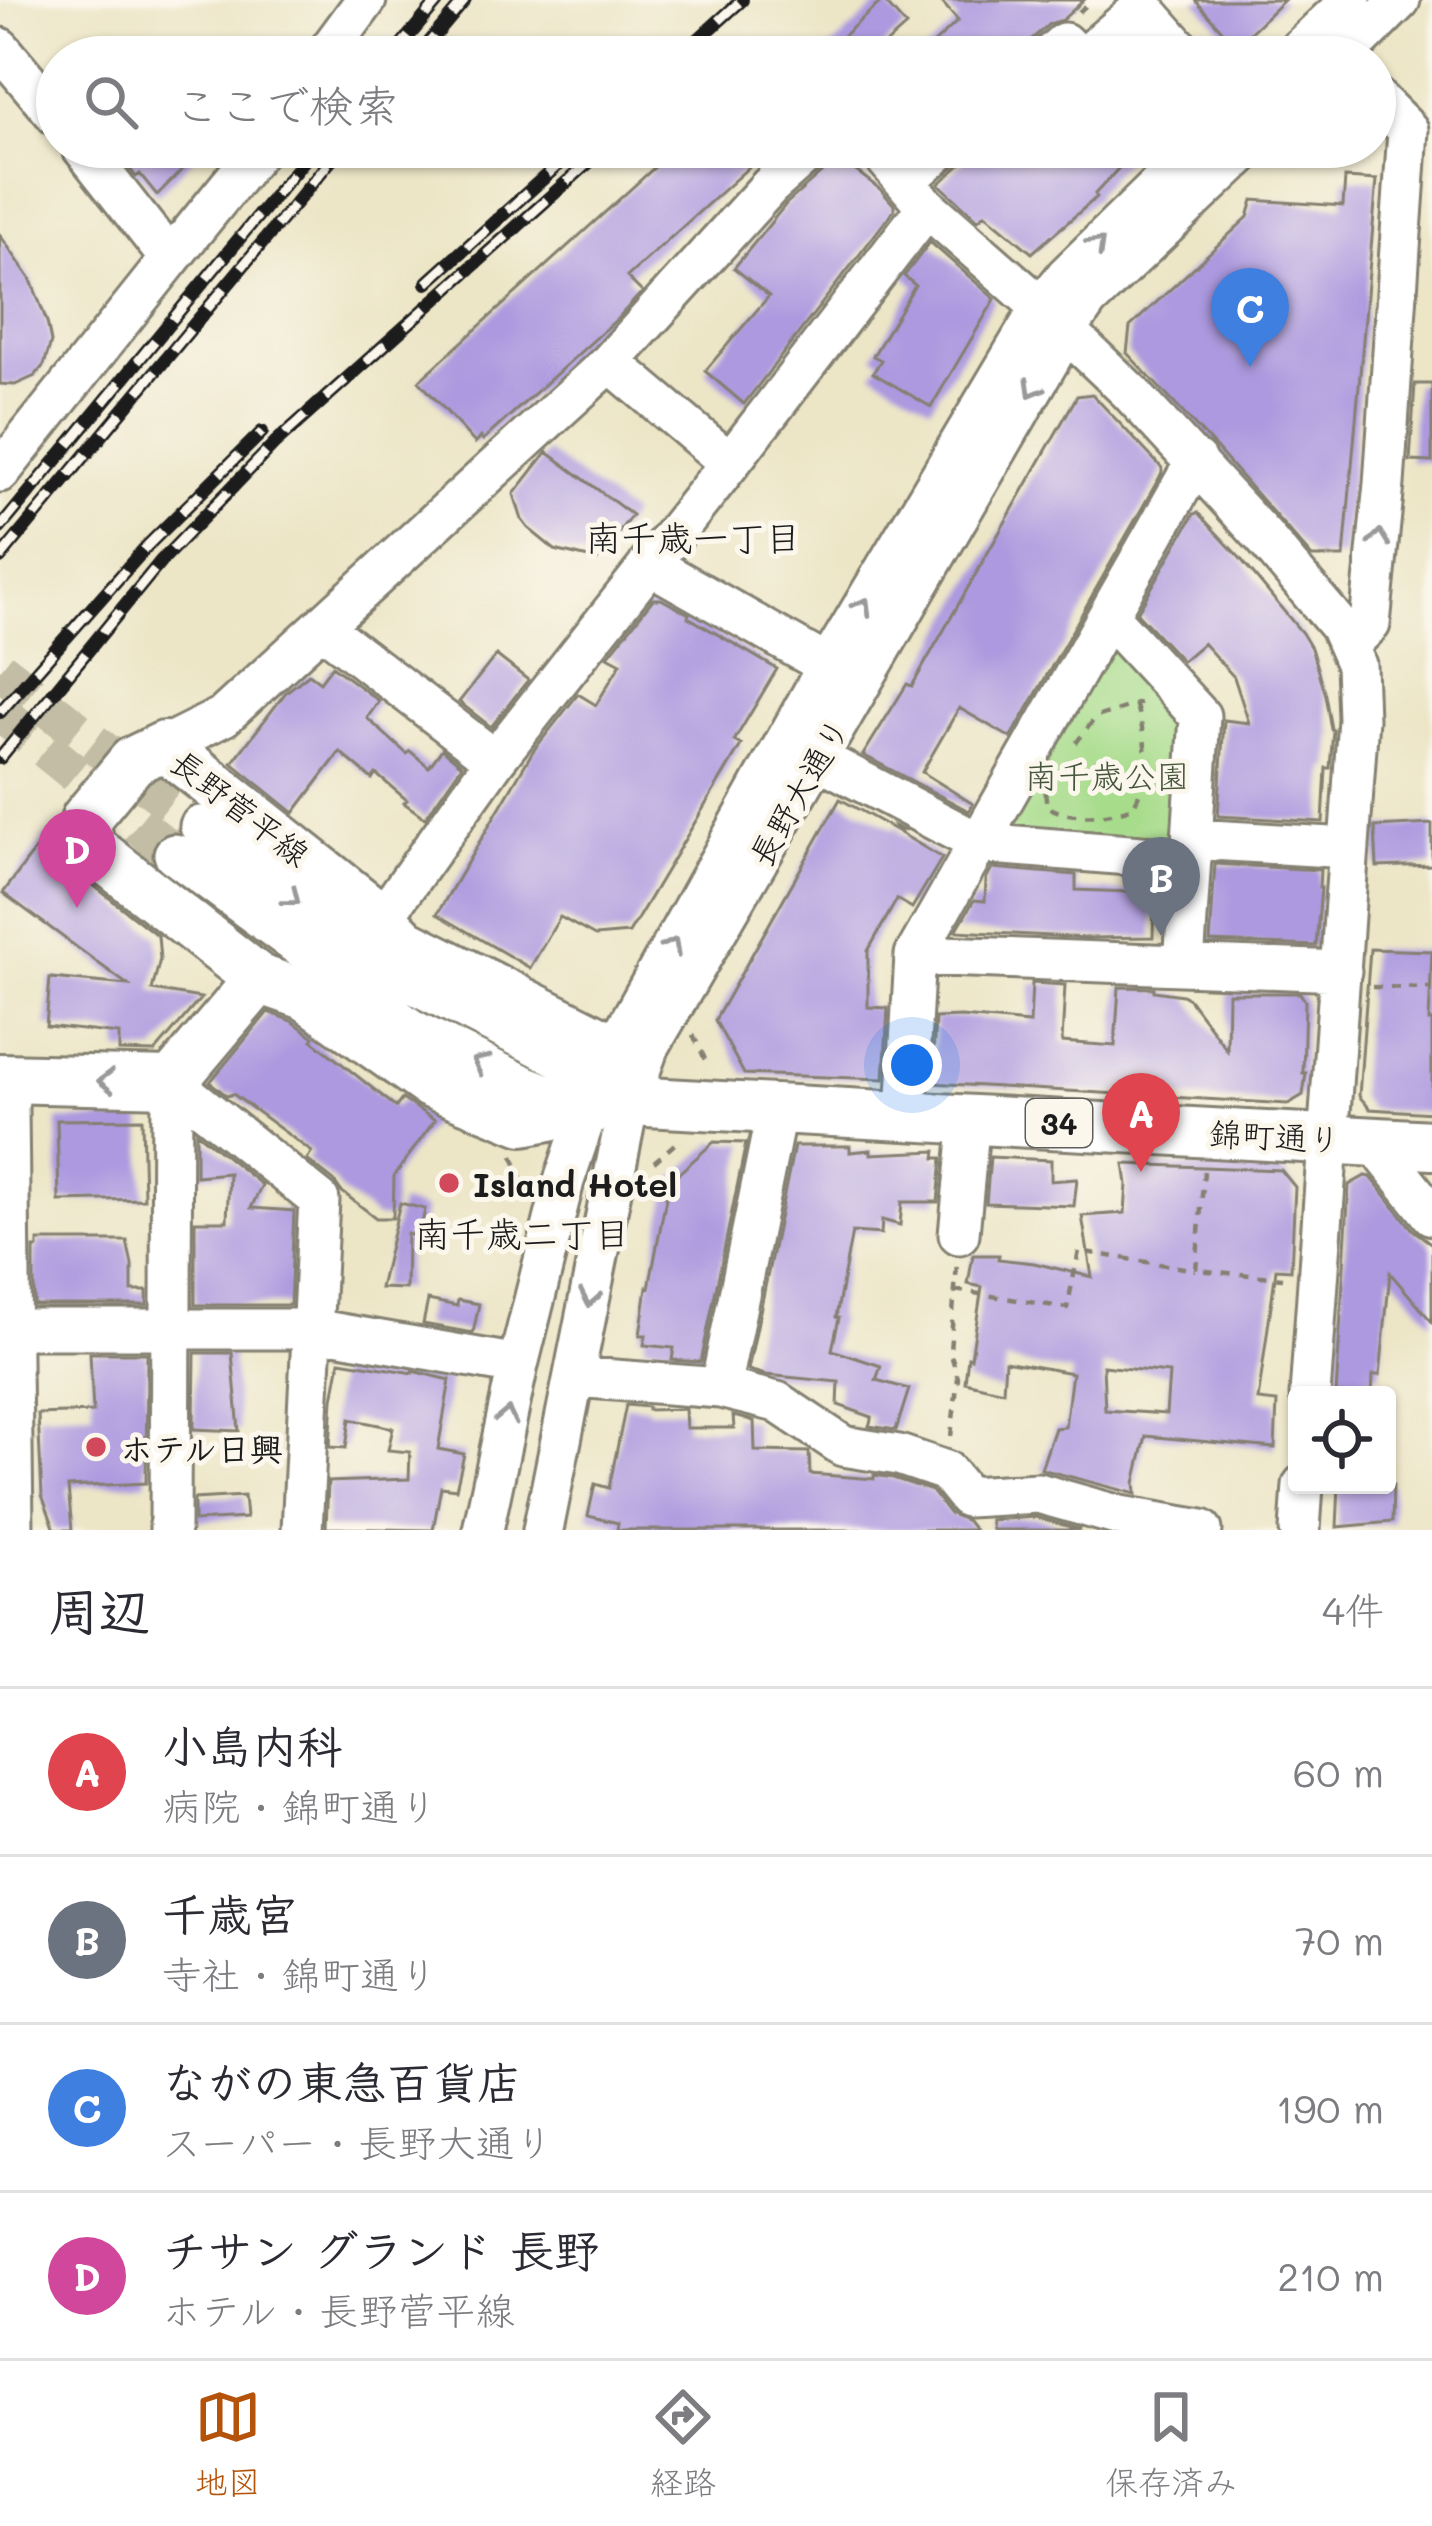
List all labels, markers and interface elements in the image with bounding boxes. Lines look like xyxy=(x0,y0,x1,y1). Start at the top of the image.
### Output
search box xyxy=(36,36,1396,168)
icon: search xyxy=(78,69,144,135)
text: ここで検索 xyxy=(174,75,399,133)
one-way arrow xyxy=(1083,237,1105,259)
pin: C xyxy=(1211,268,1289,367)
one-way arrow xyxy=(1024,376,1047,398)
district label: 南千歳一丁目 xyxy=(585,513,801,560)
one-way arrow xyxy=(1366,528,1391,547)
one-way arrow xyxy=(849,597,871,619)
street label: 長野大通り xyxy=(738,709,858,873)
street label: 長野菅平線 xyxy=(163,739,319,875)
park label: 南千歳公園 xyxy=(1025,753,1190,796)
pin: D xyxy=(38,809,116,908)
pin: B xyxy=(1122,837,1200,936)
one-way arrow xyxy=(279,883,301,905)
one-way arrow xyxy=(658,938,681,959)
your location xyxy=(882,1035,942,1095)
one-way arrow xyxy=(471,1054,492,1078)
one-way arrow xyxy=(96,1068,115,1094)
pin: A xyxy=(1102,1073,1180,1172)
road number: 34 xyxy=(1026,1099,1092,1147)
street label: 錦町通り xyxy=(1208,1110,1342,1160)
place label: Island Hotel xyxy=(473,1162,677,1205)
marker: Island Hotel xyxy=(436,1170,462,1196)
district label: 南千歳二丁目 xyxy=(414,1209,630,1256)
one-way arrow xyxy=(578,1288,604,1308)
map controls xyxy=(1288,1386,1396,1494)
button: locate xyxy=(1288,1386,1396,1494)
one-way arrow xyxy=(493,1406,519,1426)
place label: ホテル日興 xyxy=(120,1426,283,1469)
marker: ホテル日興 xyxy=(83,1434,109,1460)
text: 周辺 xyxy=(48,1576,150,1643)
text: 4件 xyxy=(1322,1584,1384,1635)
text: 小島内科 xyxy=(162,1716,342,1774)
text: A xyxy=(73,1746,101,1797)
text: 60 m xyxy=(1293,1746,1384,1797)
text: 病院 · 錦町通り xyxy=(162,1780,438,1831)
text: 千歳宮 xyxy=(162,1884,297,1942)
text: B xyxy=(74,1914,100,1965)
text: 70 m xyxy=(1295,1914,1384,1965)
text: 寺社 · 錦町通り xyxy=(162,1948,438,1999)
text: ながの東急百貨店 xyxy=(162,2052,522,2110)
text: C xyxy=(73,2082,101,2133)
text: 190 m xyxy=(1276,2082,1384,2133)
text: スーパー · 長野大通り xyxy=(162,2116,553,2167)
text: チサン グランド 長野 xyxy=(162,2220,599,2278)
text: D xyxy=(73,2250,101,2301)
text: 210 m xyxy=(1277,2250,1384,2301)
text: ホテル · 長野菅平線 xyxy=(162,2284,514,2335)
tab: 地図 xyxy=(195,2384,261,2504)
tab: 経路 xyxy=(650,2384,716,2504)
tab: 保存済み xyxy=(1105,2384,1237,2504)

